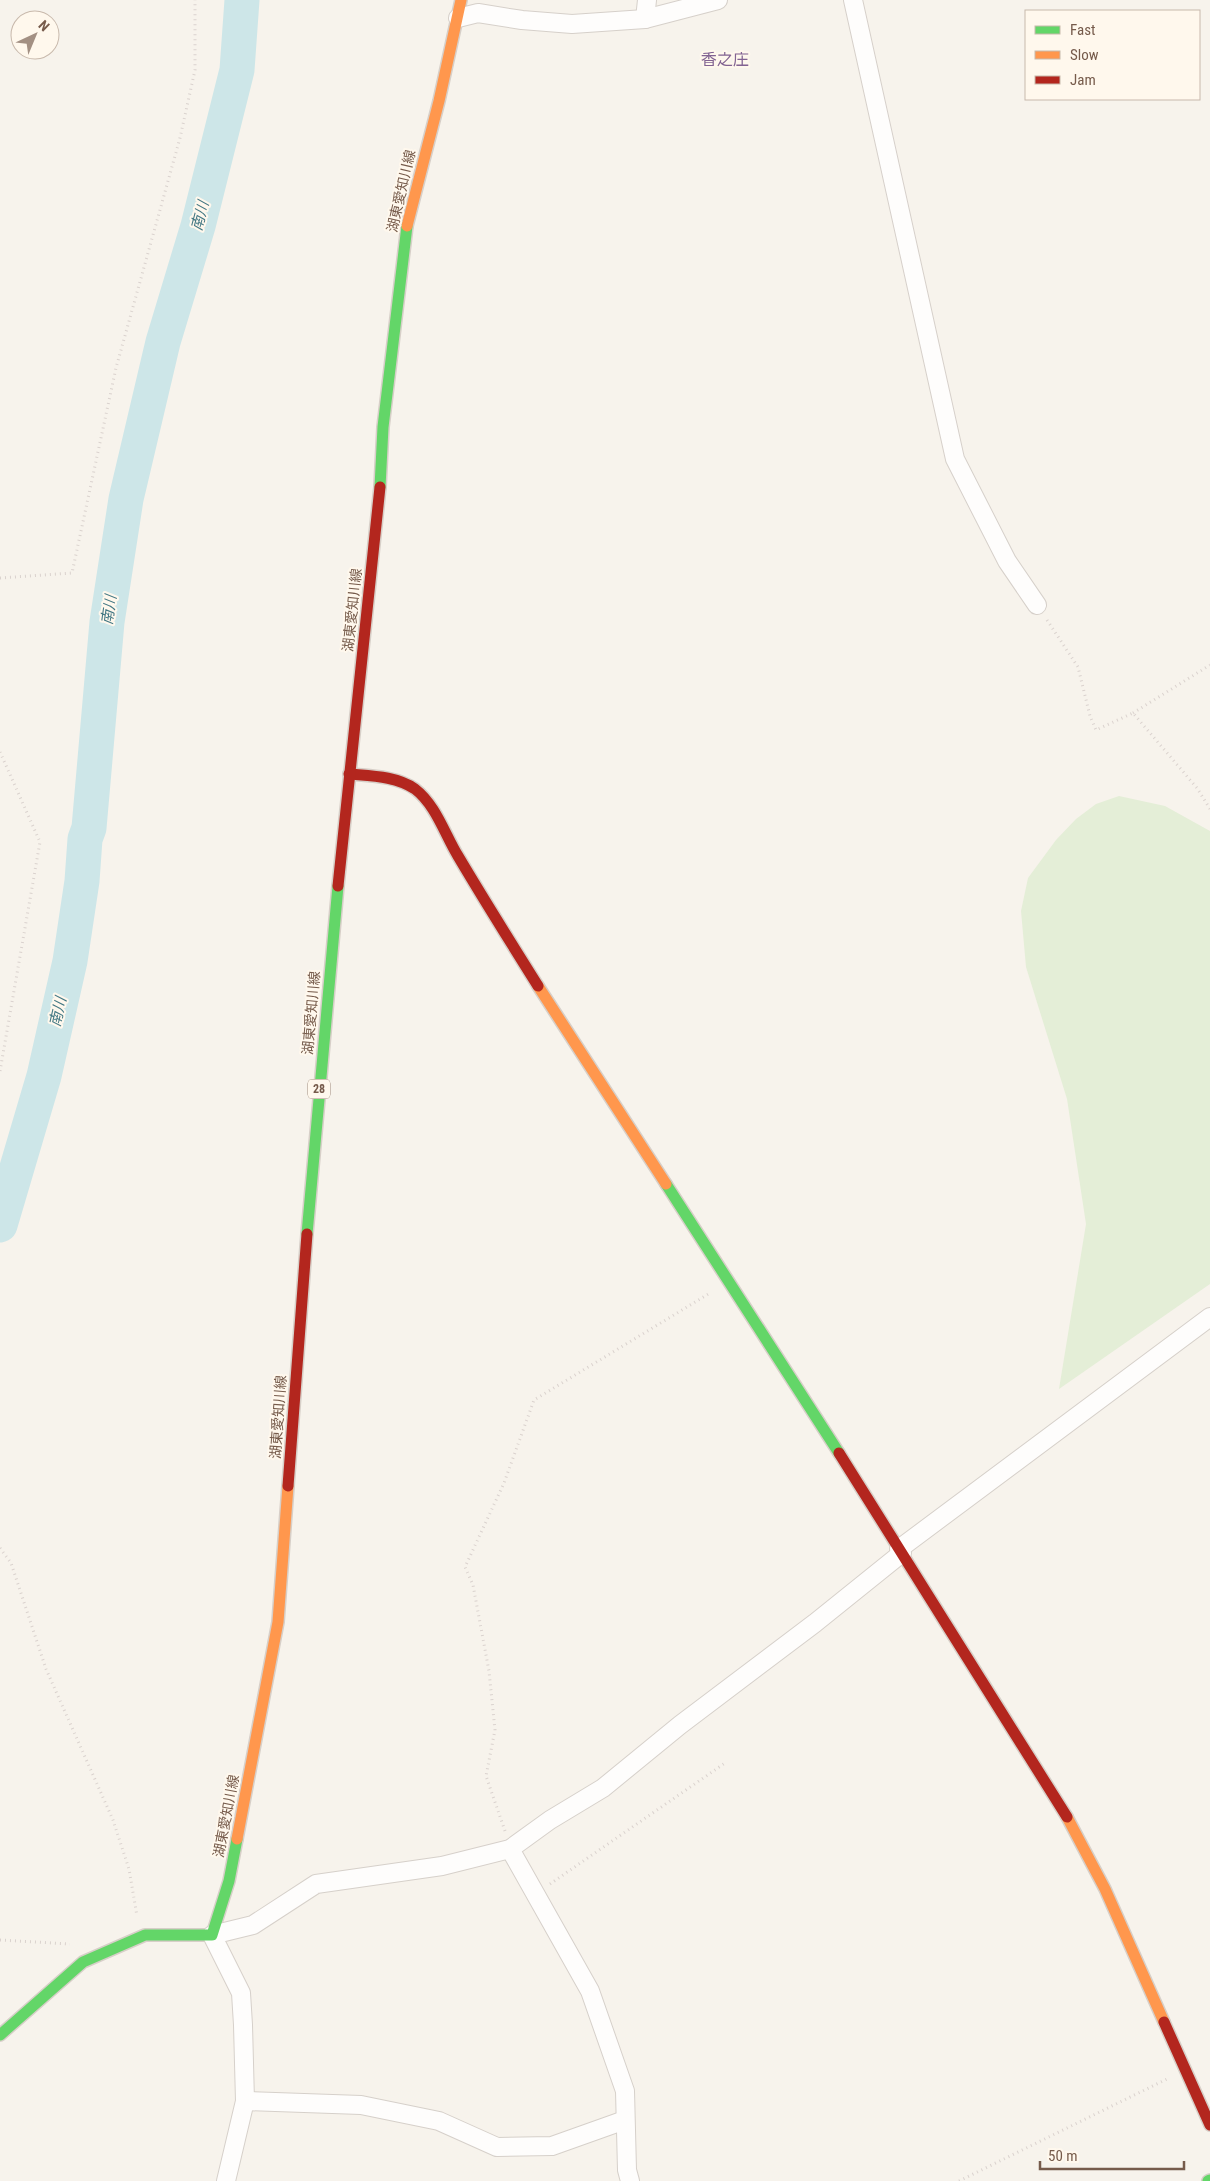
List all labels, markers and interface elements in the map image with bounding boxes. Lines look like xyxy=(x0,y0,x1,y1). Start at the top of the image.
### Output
north arrow xyxy=(10,10,60,60)
legend xyxy=(1025,10,1200,100)
text: N xyxy=(35,17,53,34)
text: Fast xyxy=(1070,21,1095,39)
text: Slow xyxy=(1070,46,1099,64)
district label: 香之庄 xyxy=(701,50,749,69)
text: Jam xyxy=(1070,71,1096,89)
street label: 湖東愛知川線 xyxy=(384,148,418,234)
water label: 南川 xyxy=(187,197,213,233)
street label: 湖東愛知川線 xyxy=(340,567,364,653)
water label: 南川 xyxy=(98,592,120,626)
street label: 湖東愛知川線 xyxy=(299,970,323,1056)
water label: 南川 xyxy=(46,993,71,1029)
road number: 28 xyxy=(308,1080,330,1098)
street label: 湖東愛知川線 xyxy=(267,1375,289,1459)
street label: 湖東愛知川線 xyxy=(210,1773,242,1859)
scale bar xyxy=(1040,2138,1184,2170)
text: 50 m xyxy=(1048,2147,1078,2165)

